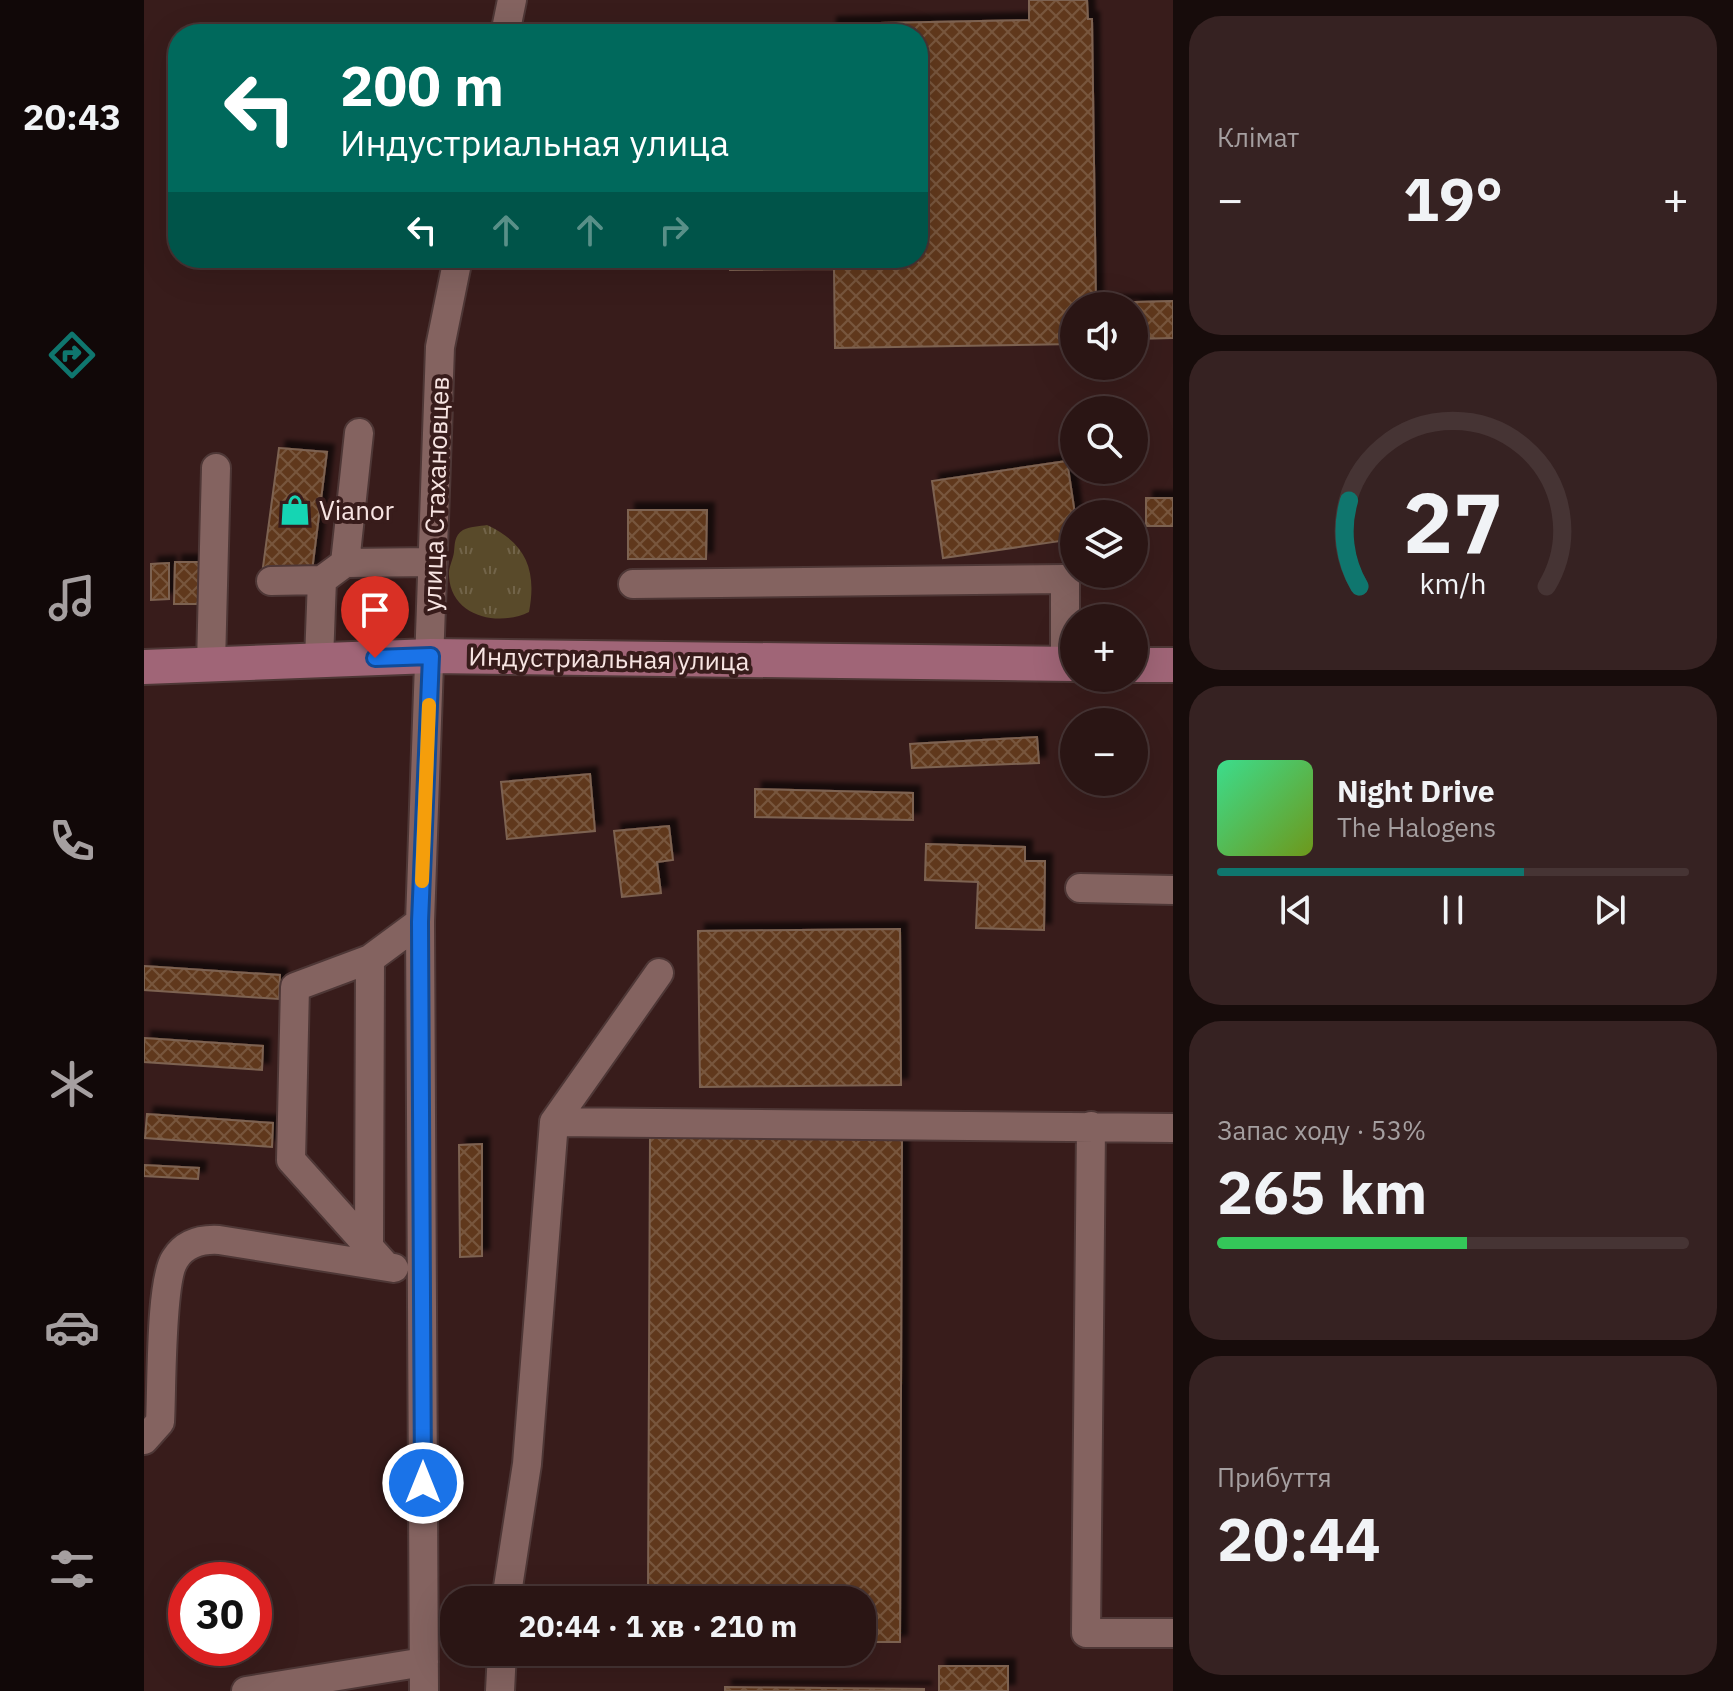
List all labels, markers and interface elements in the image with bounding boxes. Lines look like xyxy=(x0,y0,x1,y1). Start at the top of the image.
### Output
text: 200 m xyxy=(340,49,504,121)
icon: left xyxy=(208,56,312,160)
text: 20:43 xyxy=(23,93,121,140)
text: Индустриальная улица xyxy=(340,119,729,166)
text: Клімат xyxy=(1217,120,1299,154)
text: 19° xyxy=(1403,159,1503,238)
text: − xyxy=(1217,170,1243,227)
text: + xyxy=(1663,170,1689,227)
icon: left xyxy=(400,208,444,252)
icon: ahead xyxy=(484,208,528,252)
icon: ahead xyxy=(568,208,612,252)
icon: right xyxy=(652,208,696,252)
map controls xyxy=(1060,292,1148,796)
button: sound xyxy=(1060,292,1148,380)
icon: directions xyxy=(44,327,100,383)
street label: улица Стахановцев xyxy=(414,375,456,613)
button: search xyxy=(1060,396,1148,484)
text: 27 xyxy=(1403,467,1503,575)
shop icon: Vianor xyxy=(278,493,312,527)
place label: Vianor xyxy=(319,493,395,527)
button: layers xyxy=(1060,500,1148,588)
text: km/h xyxy=(1419,565,1487,602)
icon: music xyxy=(44,570,100,626)
pin xyxy=(341,576,409,658)
icon: arrive xyxy=(353,588,397,632)
button: + xyxy=(1060,604,1148,692)
street label: Индустриальная улица xyxy=(468,639,750,677)
button: − xyxy=(1060,708,1148,796)
text: Night Drive xyxy=(1337,771,1495,810)
text: The Halogens xyxy=(1337,810,1496,844)
icon: phone xyxy=(44,813,100,869)
icon: previous xyxy=(1274,888,1318,932)
icon: pause xyxy=(1431,888,1475,932)
icon: next xyxy=(1588,888,1632,932)
icon: climate xyxy=(44,1056,100,1112)
text: Запас ходу · 53% xyxy=(1217,1113,1426,1147)
text: 265 km xyxy=(1217,1152,1427,1231)
icon: car xyxy=(44,1299,100,1355)
position arrow xyxy=(381,1441,465,1525)
text: Прибуття xyxy=(1217,1460,1332,1494)
text: 20:44 xyxy=(1217,1499,1381,1578)
icon: filters xyxy=(44,1541,100,1597)
speed limit sign: 30 xyxy=(168,1562,272,1666)
text: 20:44 · 1 хв · 210 m xyxy=(519,1606,797,1645)

